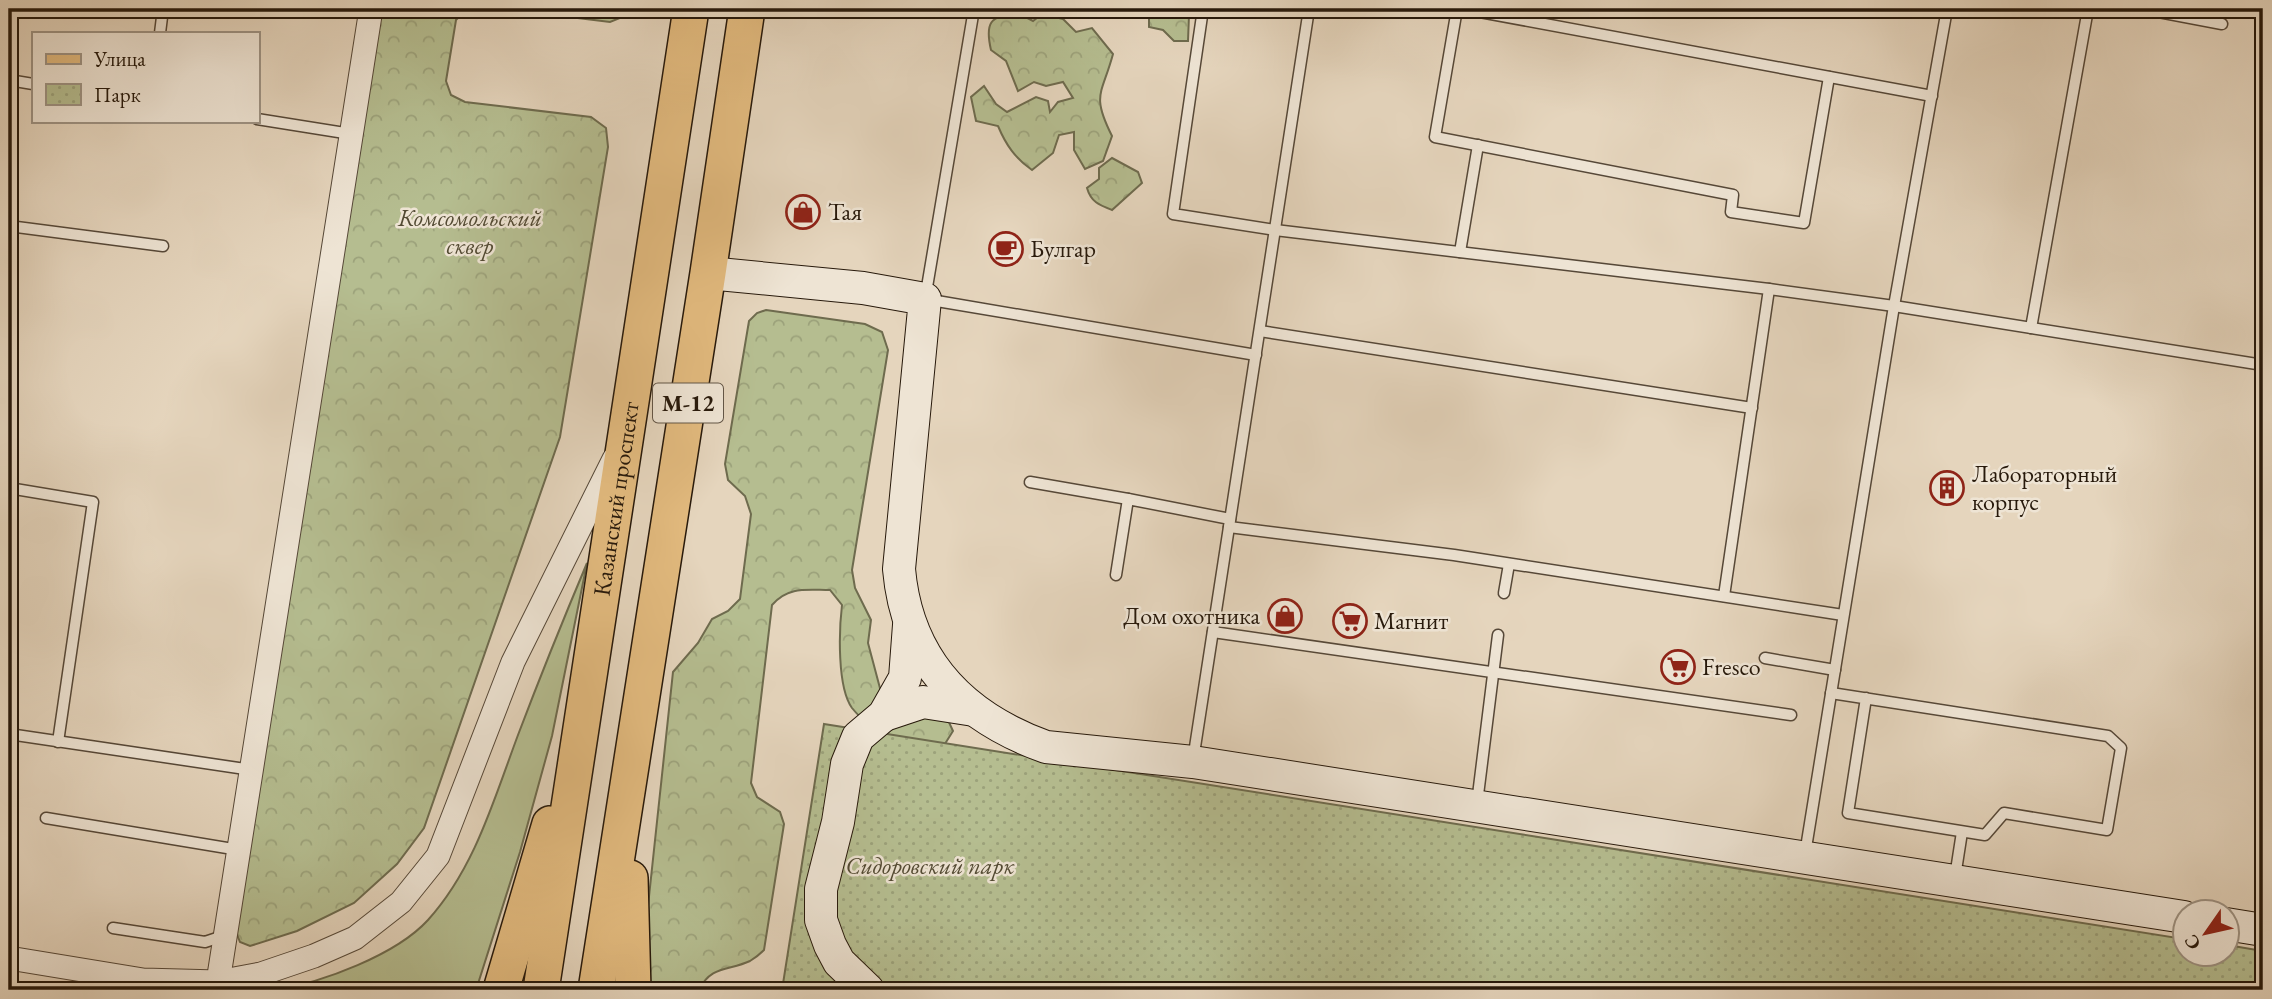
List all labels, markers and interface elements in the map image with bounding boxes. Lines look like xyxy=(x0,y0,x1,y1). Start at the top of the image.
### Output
legend xyxy=(32,32,259,122)
text: Улица xyxy=(93,45,146,72)
text: Парк xyxy=(94,81,141,108)
shop icon: Тая xyxy=(784,193,822,231)
place label: Тая xyxy=(828,196,862,227)
park label: Комсомольский сквер xyxy=(397,202,542,261)
cafe icon: Булгар xyxy=(987,230,1025,268)
place label: Булгар xyxy=(1030,233,1096,264)
road number: М-12 xyxy=(653,384,723,422)
street label: Казанский проспект xyxy=(585,399,646,598)
place label: Лабораторный корпус xyxy=(1972,458,2117,517)
building icon: Лабораторный корпус xyxy=(1928,469,1966,507)
shop icon: Дом охотника xyxy=(1266,597,1304,635)
place label: Дом охотника xyxy=(1123,600,1260,631)
supermarket icon: Магнит xyxy=(1331,602,1369,640)
place label: Магнит xyxy=(1374,605,1448,636)
supermarket icon: Fresco xyxy=(1659,648,1697,686)
place label: Fresco xyxy=(1702,651,1761,682)
park label: Сидоровский парк xyxy=(846,850,1015,881)
north arrow xyxy=(2170,898,2240,968)
text: С xyxy=(2178,930,2206,955)

